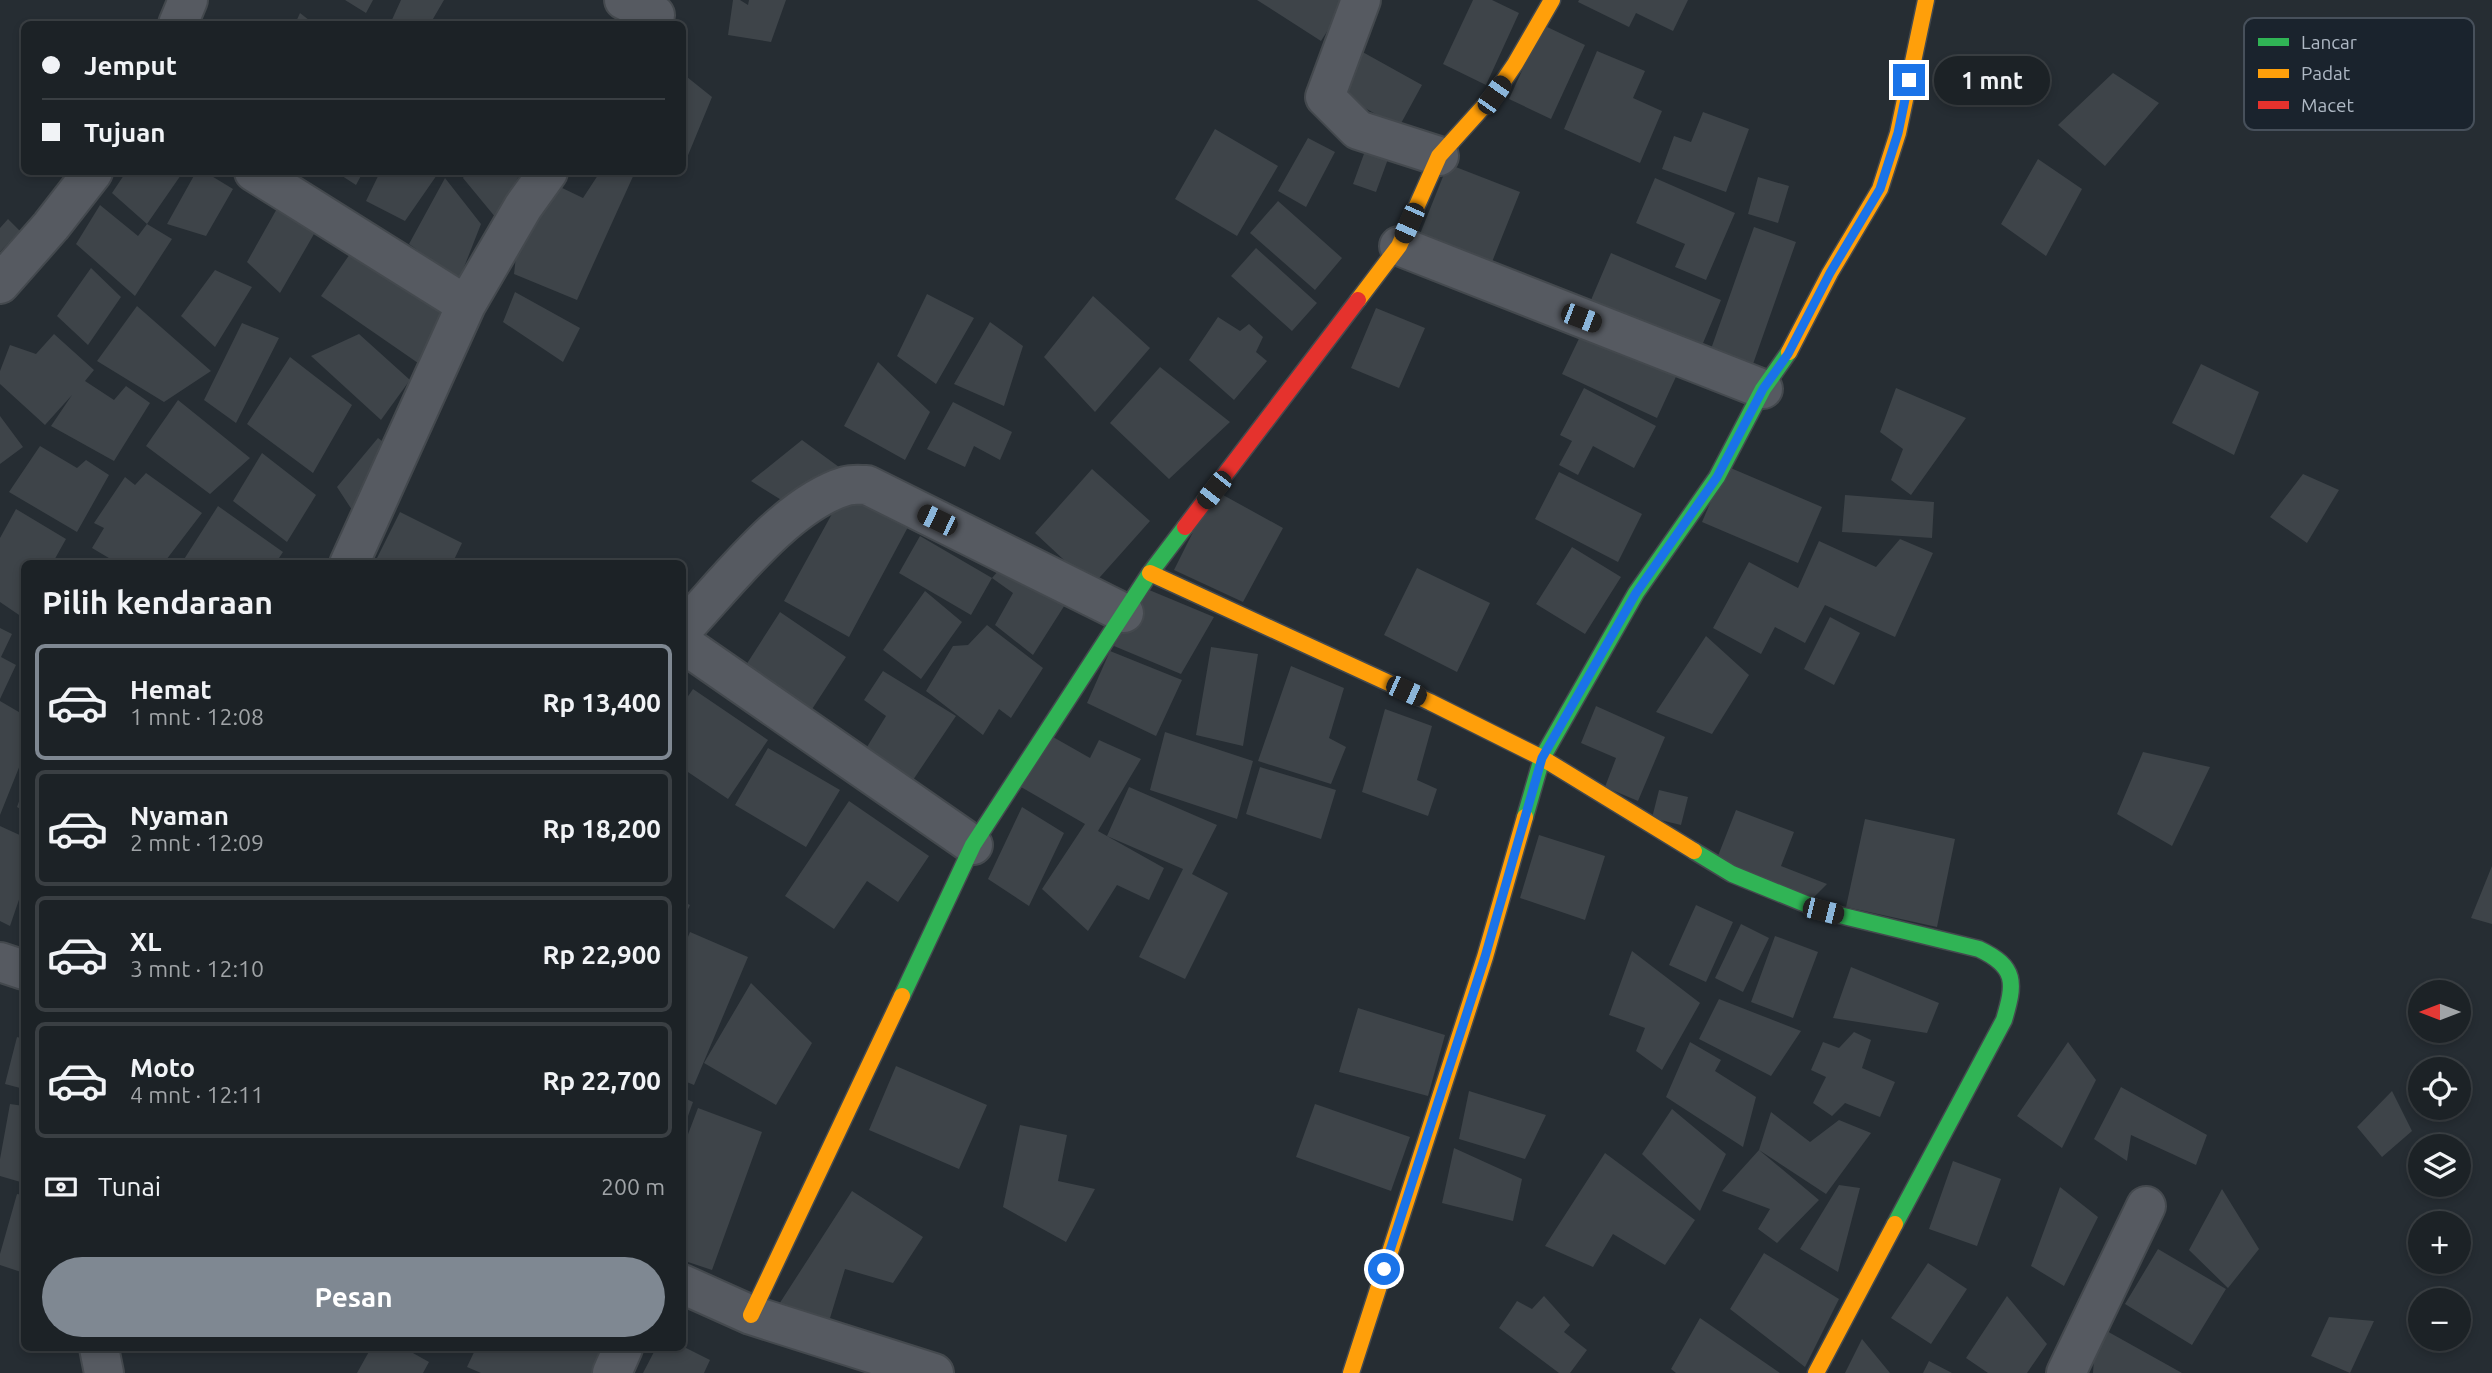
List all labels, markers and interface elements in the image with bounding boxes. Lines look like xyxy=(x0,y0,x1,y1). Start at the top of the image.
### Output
legend xyxy=(2244,18,2474,130)
text: Lancar xyxy=(2301,31,2357,53)
text: Jemput xyxy=(84,51,177,80)
callout: 1 mnt xyxy=(1934,56,2049,104)
text: Padat xyxy=(2301,62,2351,84)
route end xyxy=(1893,64,1925,96)
text: 1 mnt xyxy=(1961,68,2023,93)
car xyxy=(1474,72,1515,118)
text: Macet xyxy=(2301,94,2355,116)
text: Tujuan xyxy=(84,118,165,147)
car xyxy=(1391,200,1428,246)
car xyxy=(1558,301,1605,335)
car xyxy=(1193,467,1236,513)
car xyxy=(914,501,961,539)
text: Pilih kendaraan xyxy=(42,584,273,620)
icon: car xyxy=(46,671,109,734)
car xyxy=(1383,673,1430,709)
text: Hemat xyxy=(130,675,212,704)
text: Rp 13,400 xyxy=(542,688,661,717)
text: 1 mnt · 12:08 xyxy=(130,704,264,729)
icon: car xyxy=(46,797,109,860)
text: Nyaman xyxy=(130,801,229,830)
text: Rp 18,200 xyxy=(542,814,661,843)
text: 2 mnt · 12:09 xyxy=(130,830,264,855)
car xyxy=(1801,896,1846,926)
icon: car xyxy=(46,923,109,986)
text: XL xyxy=(130,927,161,956)
text: Rp 22,900 xyxy=(542,940,661,969)
text: 3 mnt · 12:10 xyxy=(130,956,264,981)
north arrow xyxy=(2408,980,2471,1043)
map controls xyxy=(2408,980,2471,1351)
icon: car xyxy=(46,1049,109,1112)
text: Moto xyxy=(130,1053,195,1082)
button: locate xyxy=(2408,1057,2471,1120)
text: Rp 22,700 xyxy=(542,1066,661,1095)
text: 4 mnt · 12:11 xyxy=(130,1082,264,1107)
button: layers xyxy=(2408,1134,2471,1197)
icon: cash xyxy=(42,1168,80,1206)
text: Tunai xyxy=(98,1172,161,1201)
text: 200 m xyxy=(601,1174,665,1199)
button: + xyxy=(2408,1211,2471,1274)
route start xyxy=(1368,1253,1400,1285)
button: Pesan xyxy=(42,1257,665,1337)
button: − xyxy=(2408,1288,2471,1351)

